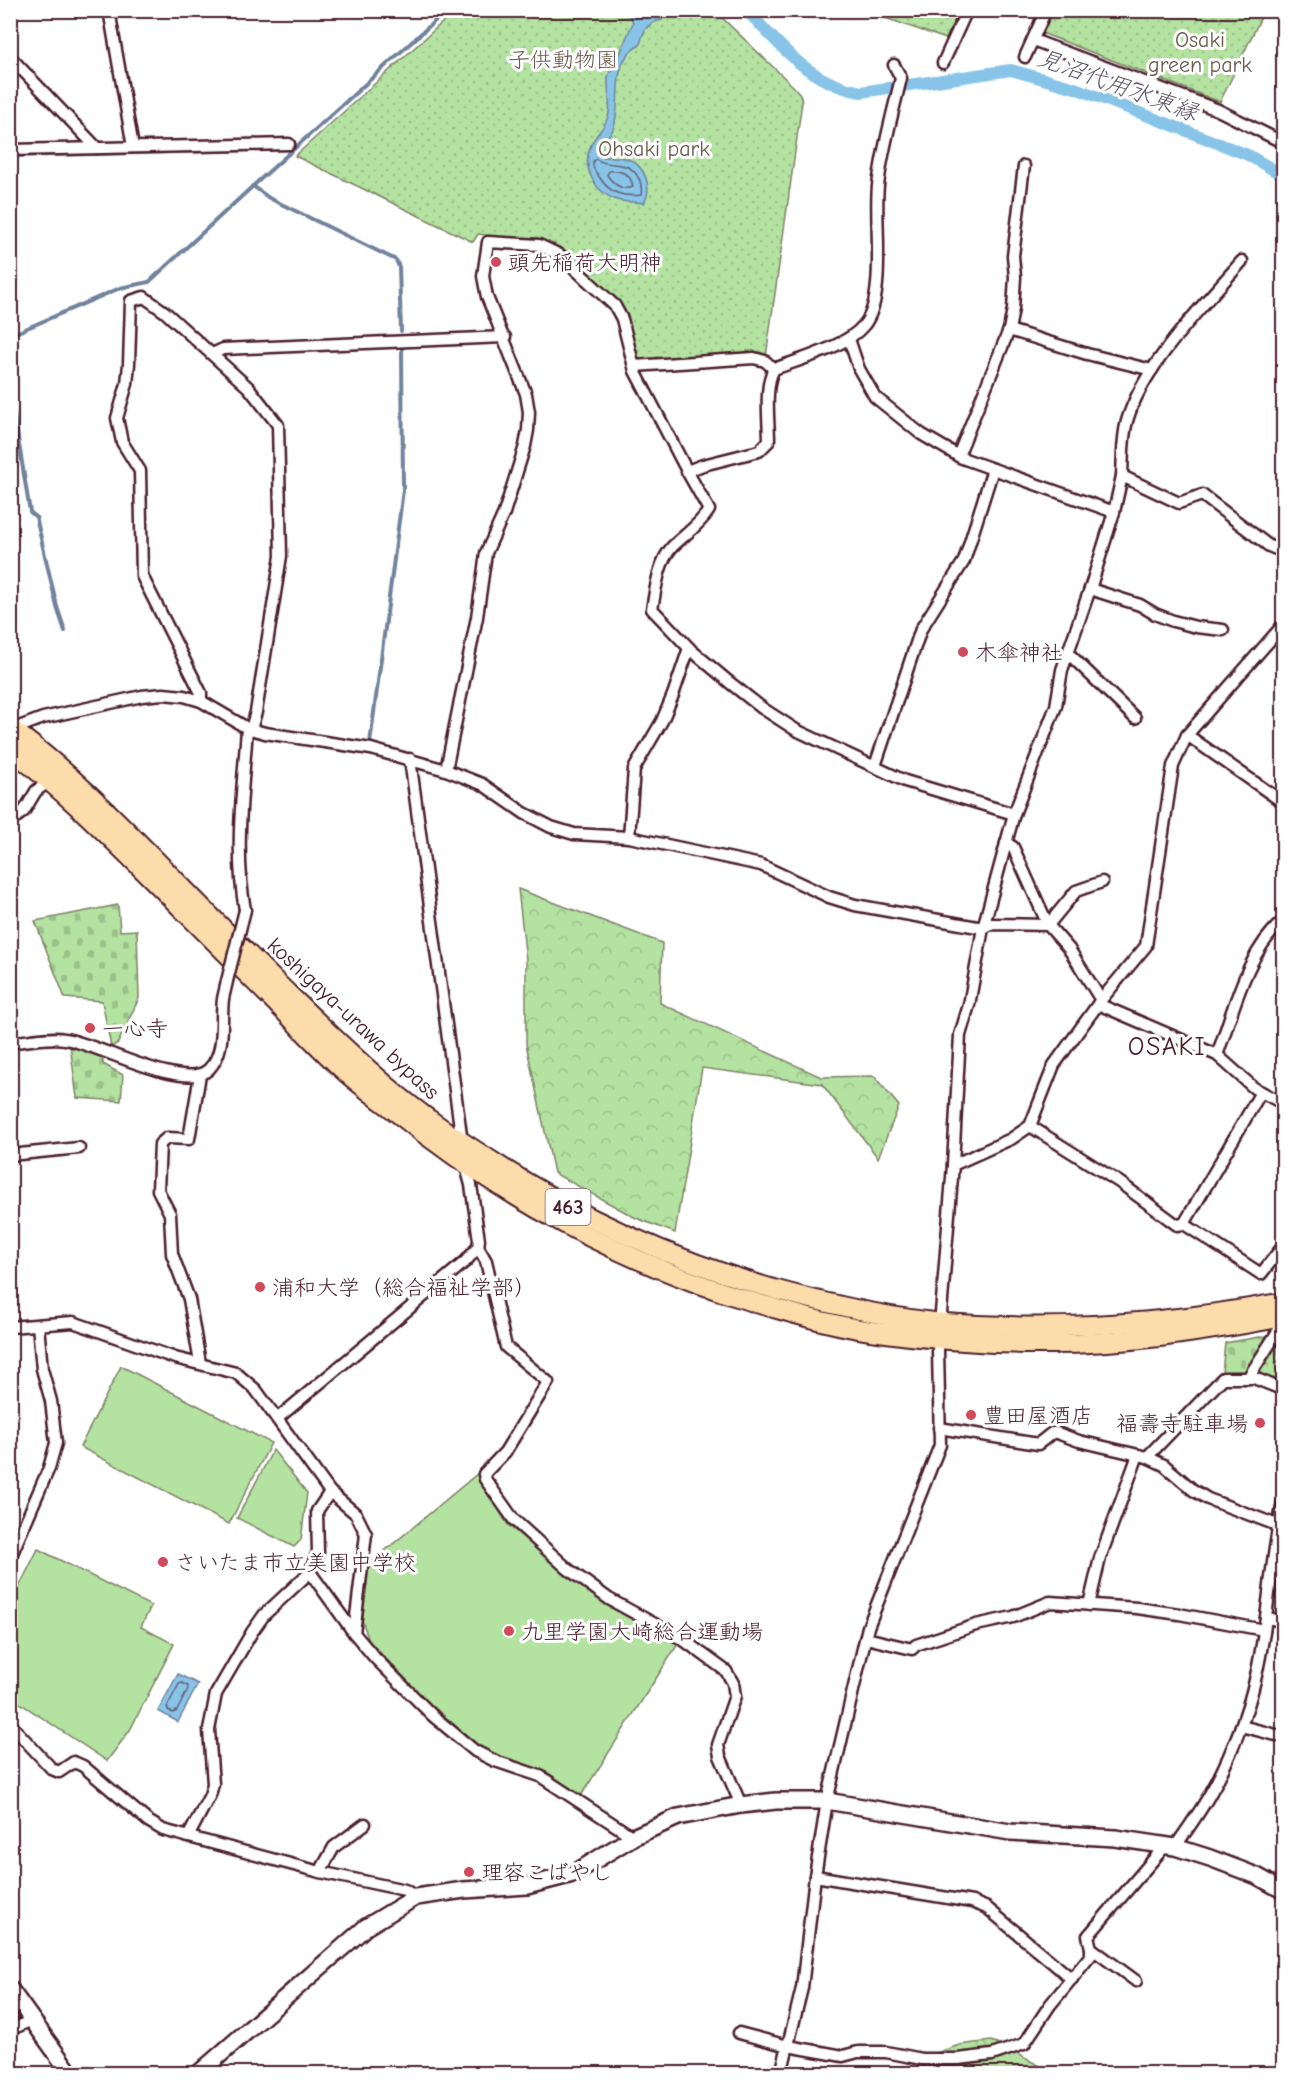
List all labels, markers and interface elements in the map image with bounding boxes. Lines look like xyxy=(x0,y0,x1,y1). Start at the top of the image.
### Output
park label: Osaki green park xyxy=(1148,27,1252,78)
water label: 見沼代用水東縁 xyxy=(1034,43,1204,128)
park label: 子供動物園 xyxy=(508,47,618,73)
park label: Ohsaki park xyxy=(598,136,710,162)
place label: 頭先稲荷大明神 xyxy=(508,250,662,276)
marker: 頭先稲荷大明神 xyxy=(489,255,503,269)
place label: 木傘神社 xyxy=(975,640,1063,666)
marker: 木傘神社 xyxy=(956,645,970,659)
street label: koshigaya-urawa bypass xyxy=(262,932,445,1105)
place label: 一心寺 xyxy=(102,1016,168,1042)
marker: 一心寺 xyxy=(83,1021,97,1035)
district label: OSAKI xyxy=(1128,1032,1206,1062)
road number: 463 xyxy=(546,1189,590,1225)
place label: 浦和大学（総合福祉学部） xyxy=(272,1275,536,1301)
marker: 浦和大学（総合福祉学部） xyxy=(253,1280,267,1294)
place label: 豊田屋酒店 xyxy=(983,1403,1093,1429)
marker: 豊田屋酒店 xyxy=(964,1408,978,1422)
place label: 福壽寺駐車場 xyxy=(1116,1411,1248,1437)
marker: 福壽寺駐車場 xyxy=(1253,1416,1267,1430)
place label: さいたま市立美園中学校 xyxy=(175,1550,416,1576)
marker: さいたま市立美園中学校 xyxy=(156,1555,170,1569)
place label: 九里学園大崎総合運動場 xyxy=(521,1619,763,1645)
marker: 九里学園大崎総合運動場 xyxy=(502,1624,516,1638)
place label: 理容こばやし xyxy=(481,1860,613,1886)
marker: 理容こばやし xyxy=(462,1865,476,1879)

